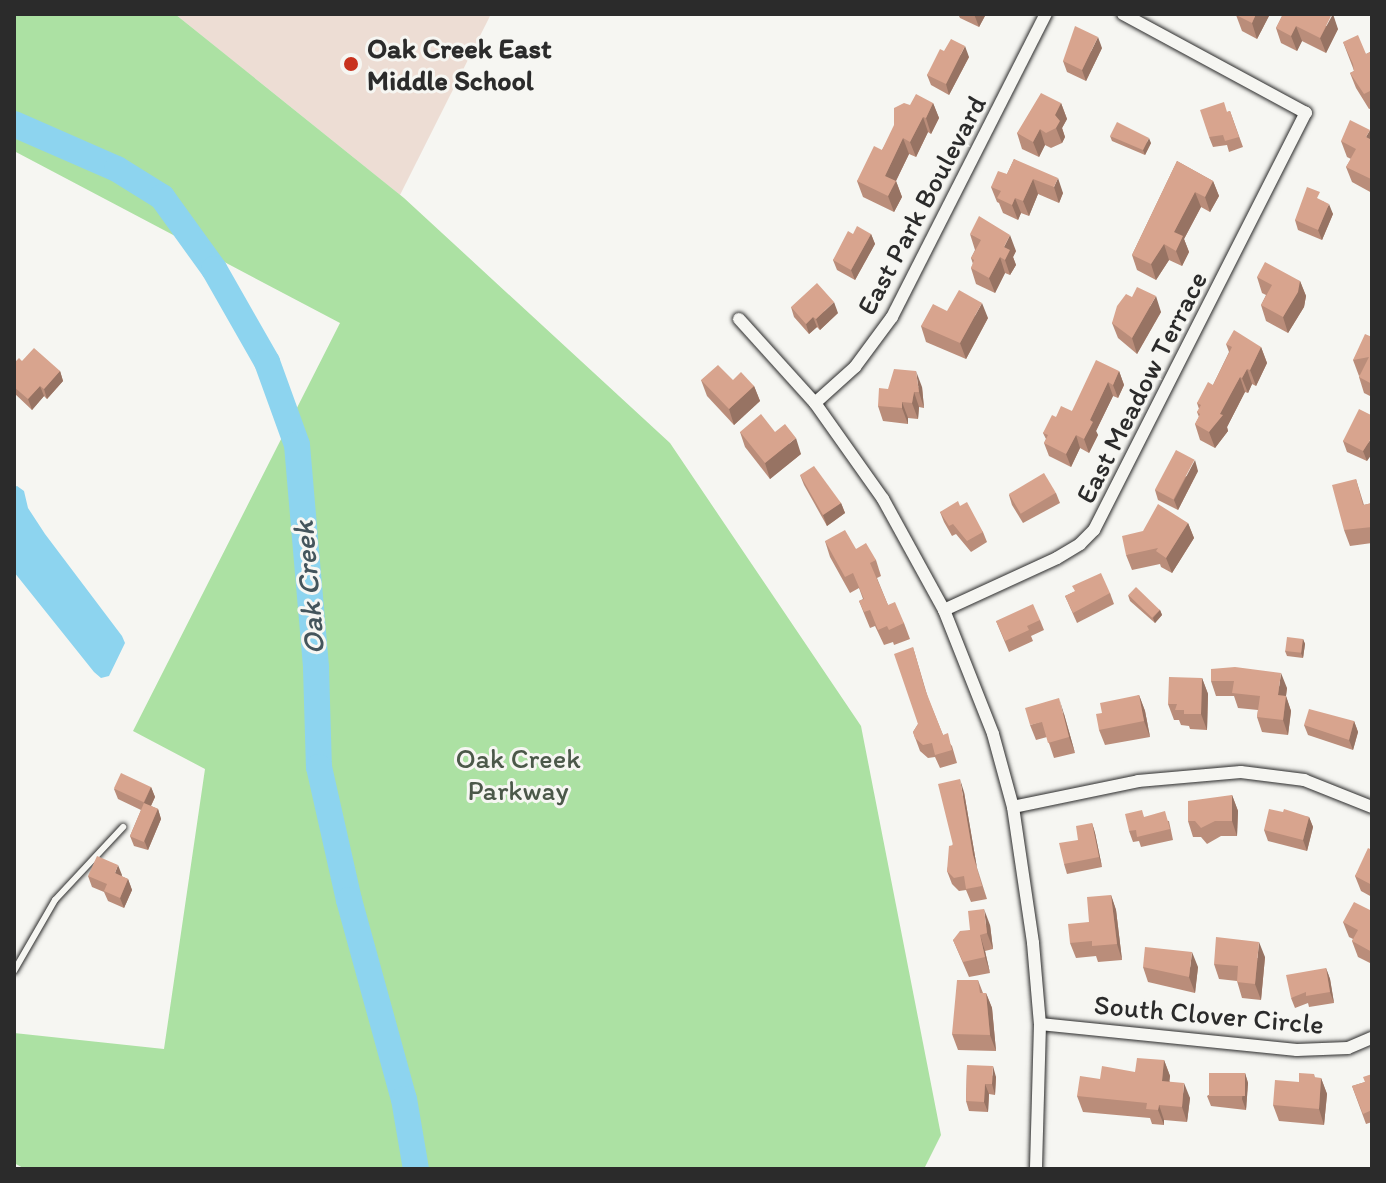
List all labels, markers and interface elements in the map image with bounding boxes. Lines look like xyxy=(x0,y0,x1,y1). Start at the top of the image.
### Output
place label: Oak Creek East Middle School xyxy=(367,31,551,97)
marker: Oak Creek East Middle School xyxy=(342,55,360,73)
street label: East Park Boulevard xyxy=(849,89,993,321)
street label: East Meadow Terrace xyxy=(1069,267,1213,507)
water label: Oak Creek xyxy=(285,520,333,656)
park label: Oak Creek Parkway xyxy=(455,741,581,807)
street label: South Clover Circle xyxy=(1093,987,1325,1041)

